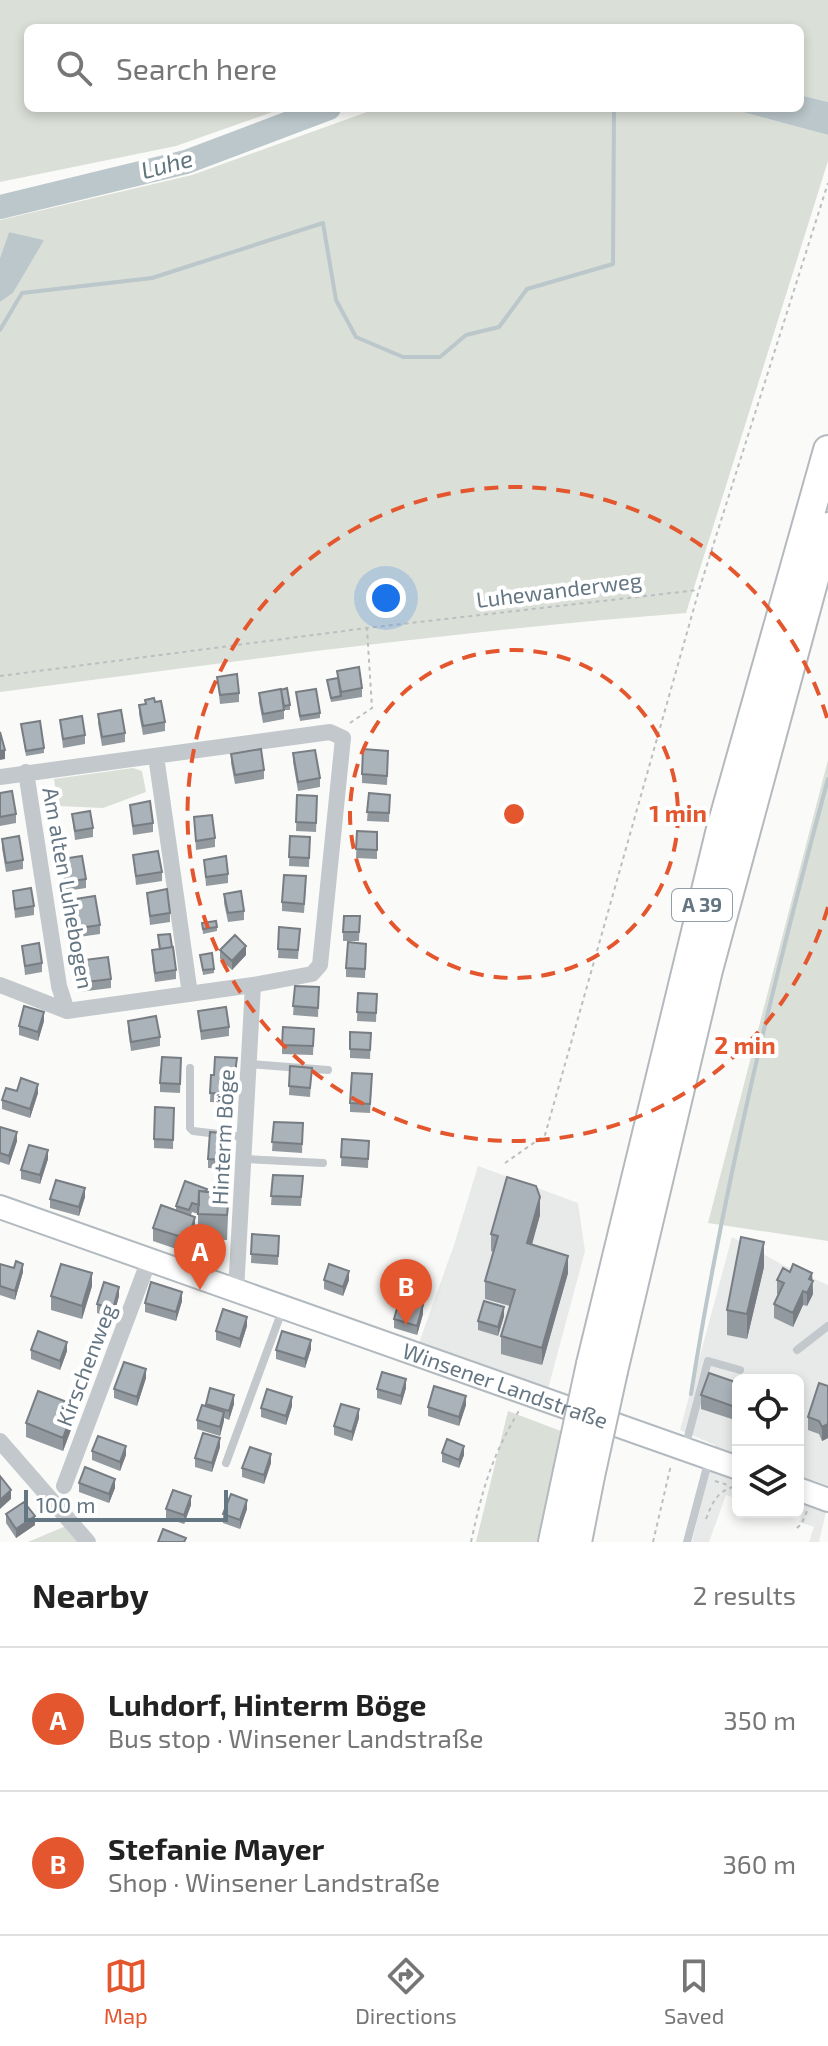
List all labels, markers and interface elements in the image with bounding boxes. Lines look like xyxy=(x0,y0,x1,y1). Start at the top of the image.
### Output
search box xyxy=(24,24,804,112)
icon: search xyxy=(52,46,96,90)
text: Search here xyxy=(116,50,277,86)
water label: Luhe xyxy=(137,143,196,184)
street label: Luhewanderweg xyxy=(475,566,643,612)
your location xyxy=(366,578,406,618)
street label: Am alten Luhebogen xyxy=(38,785,100,991)
text: 1 min xyxy=(649,798,707,827)
centre of rings xyxy=(500,800,528,828)
road number: A 39 xyxy=(672,889,732,921)
text: 2 min xyxy=(714,1030,776,1059)
street label: Hinterm Böge xyxy=(205,1068,239,1206)
pin: A xyxy=(174,1224,226,1290)
pin: B xyxy=(380,1259,432,1325)
street label: Kirschenweg xyxy=(50,1300,120,1429)
street label: Winsener Landstraße xyxy=(400,1337,612,1433)
map controls xyxy=(732,1374,804,1518)
button: locate xyxy=(732,1374,804,1446)
button: layers xyxy=(732,1446,804,1518)
scale bar xyxy=(24,1486,228,1522)
text: 100 m xyxy=(36,1491,95,1517)
text: Nearby xyxy=(32,1574,149,1615)
text: 2 results xyxy=(693,1579,796,1610)
text: Luhdorf, Hinterm Böge xyxy=(108,1686,426,1722)
text: A xyxy=(50,1704,66,1735)
text: 350 m xyxy=(723,1704,796,1735)
text: Bus stop · Winsener Landstraße xyxy=(108,1722,483,1753)
text: Stefanie Mayer xyxy=(108,1830,324,1866)
text: B xyxy=(50,1848,66,1879)
text: 360 m xyxy=(722,1848,796,1879)
text: Shop · Winsener Landstraße xyxy=(108,1866,440,1897)
tab: Map xyxy=(104,1954,148,2028)
tab: Directions xyxy=(355,1954,457,2028)
tab: Saved xyxy=(664,1954,724,2028)

